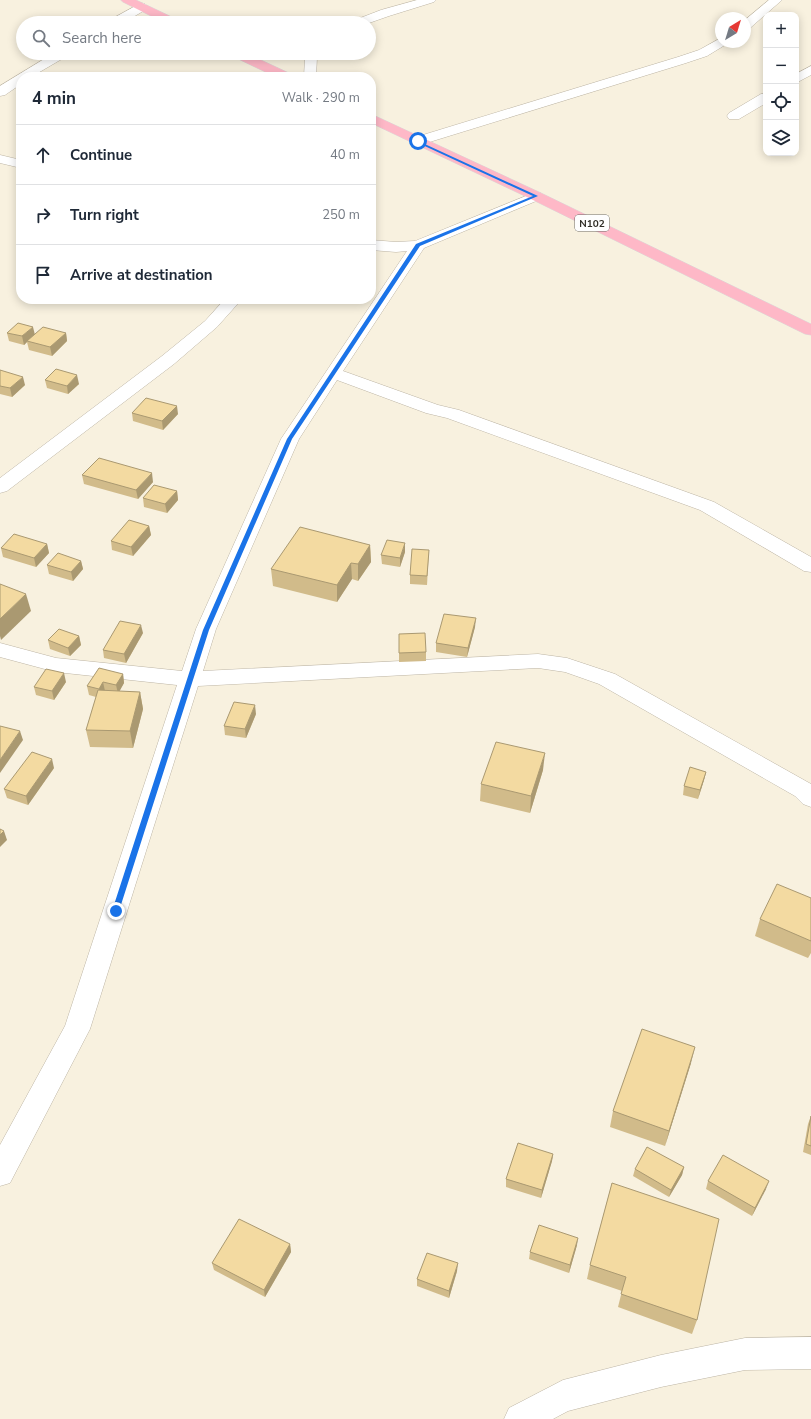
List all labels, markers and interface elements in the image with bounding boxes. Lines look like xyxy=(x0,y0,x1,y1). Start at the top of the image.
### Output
north arrow xyxy=(715,12,751,48)
map controls xyxy=(763,12,799,156)
button: + xyxy=(763,12,799,48)
search box xyxy=(16,16,376,60)
icon: search xyxy=(30,27,52,49)
text: Search here xyxy=(62,28,142,48)
button: − xyxy=(763,48,799,84)
button: locate xyxy=(763,84,799,120)
text: 4 min xyxy=(32,87,76,110)
text: Walk · 290 m xyxy=(282,89,360,107)
button: layers xyxy=(763,120,799,156)
route start xyxy=(409,132,427,150)
icon: ahead xyxy=(32,144,54,166)
text: Continue xyxy=(70,145,132,165)
text: 40 m xyxy=(330,146,360,164)
icon: right xyxy=(32,204,54,226)
text: Turn right xyxy=(70,205,139,225)
text: 250 m xyxy=(322,206,360,224)
road number: N102 xyxy=(575,215,609,231)
icon: arrive xyxy=(32,264,54,286)
text: Arrive at destination xyxy=(70,265,213,285)
route end xyxy=(107,902,125,920)

